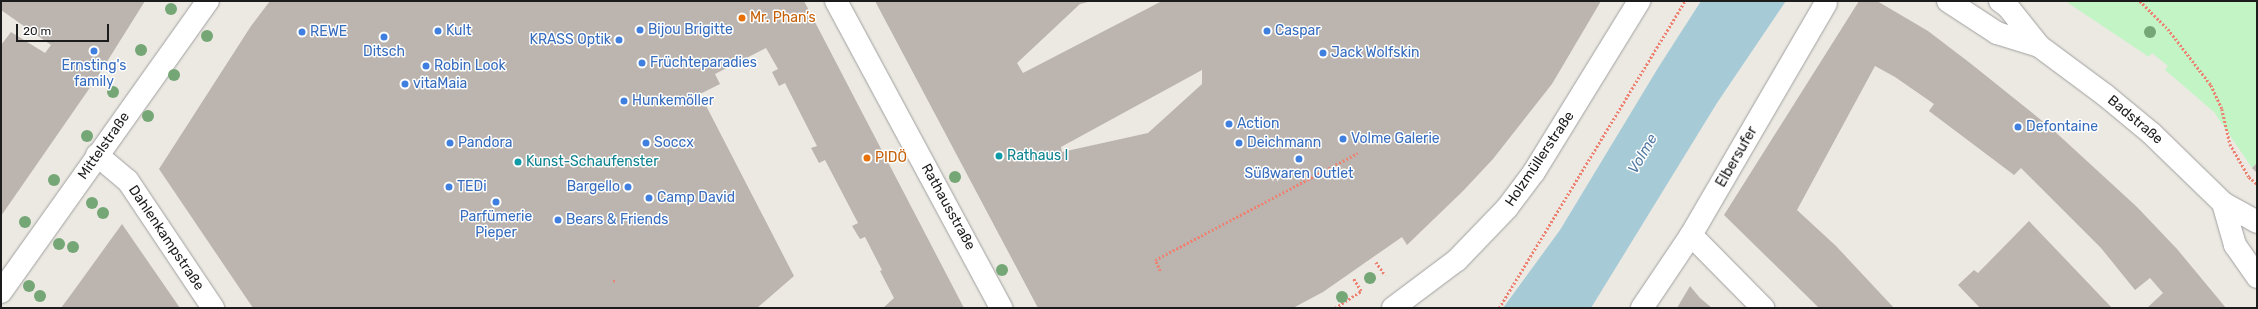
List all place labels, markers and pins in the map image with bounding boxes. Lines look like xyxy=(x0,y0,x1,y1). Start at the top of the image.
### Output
place label: Mr. Phan’s xyxy=(750,10,816,26)
marker: Mr. Phan’s xyxy=(737,13,747,23)
place label: Bijou Brigitte xyxy=(648,22,733,38)
place label: Kult xyxy=(446,23,471,39)
place label: Caspar xyxy=(1275,23,1321,39)
place label: REWE xyxy=(310,24,347,40)
marker: Bijou Brigitte xyxy=(635,25,645,35)
marker: Kult xyxy=(433,26,443,36)
marker: Caspar xyxy=(1262,26,1272,36)
marker: REWE xyxy=(297,27,307,37)
marker: Ditsch xyxy=(379,32,389,42)
place label: KRASS Optik xyxy=(530,32,611,48)
marker: KRASS Optik xyxy=(614,35,624,45)
place label: Ditsch xyxy=(363,44,405,60)
place label: Jack Wolfskin xyxy=(1331,45,1420,61)
marker: Ernsting's family xyxy=(89,46,99,56)
marker: Jack Wolfskin xyxy=(1318,48,1328,58)
place label: Früchteparadies xyxy=(650,55,757,71)
place label: Ernsting's family xyxy=(62,58,126,90)
place label: Robin Look xyxy=(434,58,506,74)
marker: Früchteparadies xyxy=(637,58,647,68)
marker: Robin Look xyxy=(421,61,431,71)
place label: vitaMaia xyxy=(413,76,467,92)
marker: vitaMaia xyxy=(400,79,410,89)
place label: Hunkemöller xyxy=(632,93,714,109)
marker: Hunkemöller xyxy=(619,96,629,106)
place label: Action xyxy=(1237,116,1279,132)
marker: Action xyxy=(1224,119,1234,129)
place label: Defontaine xyxy=(2026,119,2098,135)
marker: Defontaine xyxy=(2013,122,2023,132)
place label: Volme Galerie xyxy=(1351,131,1440,147)
marker: Volme Galerie xyxy=(1338,134,1348,144)
place label: Pandora xyxy=(458,135,512,151)
place label: Soccx xyxy=(654,135,694,151)
place label: Deichmann xyxy=(1247,135,1321,151)
marker: Pandora xyxy=(445,138,455,148)
marker: Soccx xyxy=(641,138,651,148)
marker: Deichmann xyxy=(1234,138,1244,148)
place label: Rathaus I xyxy=(1007,148,1068,164)
place label: PIDÖ xyxy=(875,150,907,166)
marker: Rathaus I xyxy=(994,151,1004,161)
marker: PIDÖ xyxy=(862,153,872,163)
place label: Kunst-Schaufenster xyxy=(526,154,658,170)
marker: Süßwaren Outlet xyxy=(1294,154,1304,164)
marker: Kunst-Schaufenster xyxy=(513,157,523,167)
place label: Süßwaren Outlet xyxy=(1245,166,1353,182)
place label: TEDi xyxy=(457,179,487,195)
place label: Bargello xyxy=(567,179,620,195)
marker: TEDi xyxy=(444,182,454,192)
marker: Bargello xyxy=(623,182,633,192)
place label: Camp David xyxy=(657,190,735,206)
marker: Camp David xyxy=(644,193,654,203)
marker: Parfümerie Pieper xyxy=(491,197,501,207)
place label: Parfümerie Pieper xyxy=(460,209,532,242)
place label: Bears & Friends xyxy=(566,212,668,228)
marker: Bears & Friends xyxy=(553,215,563,225)

